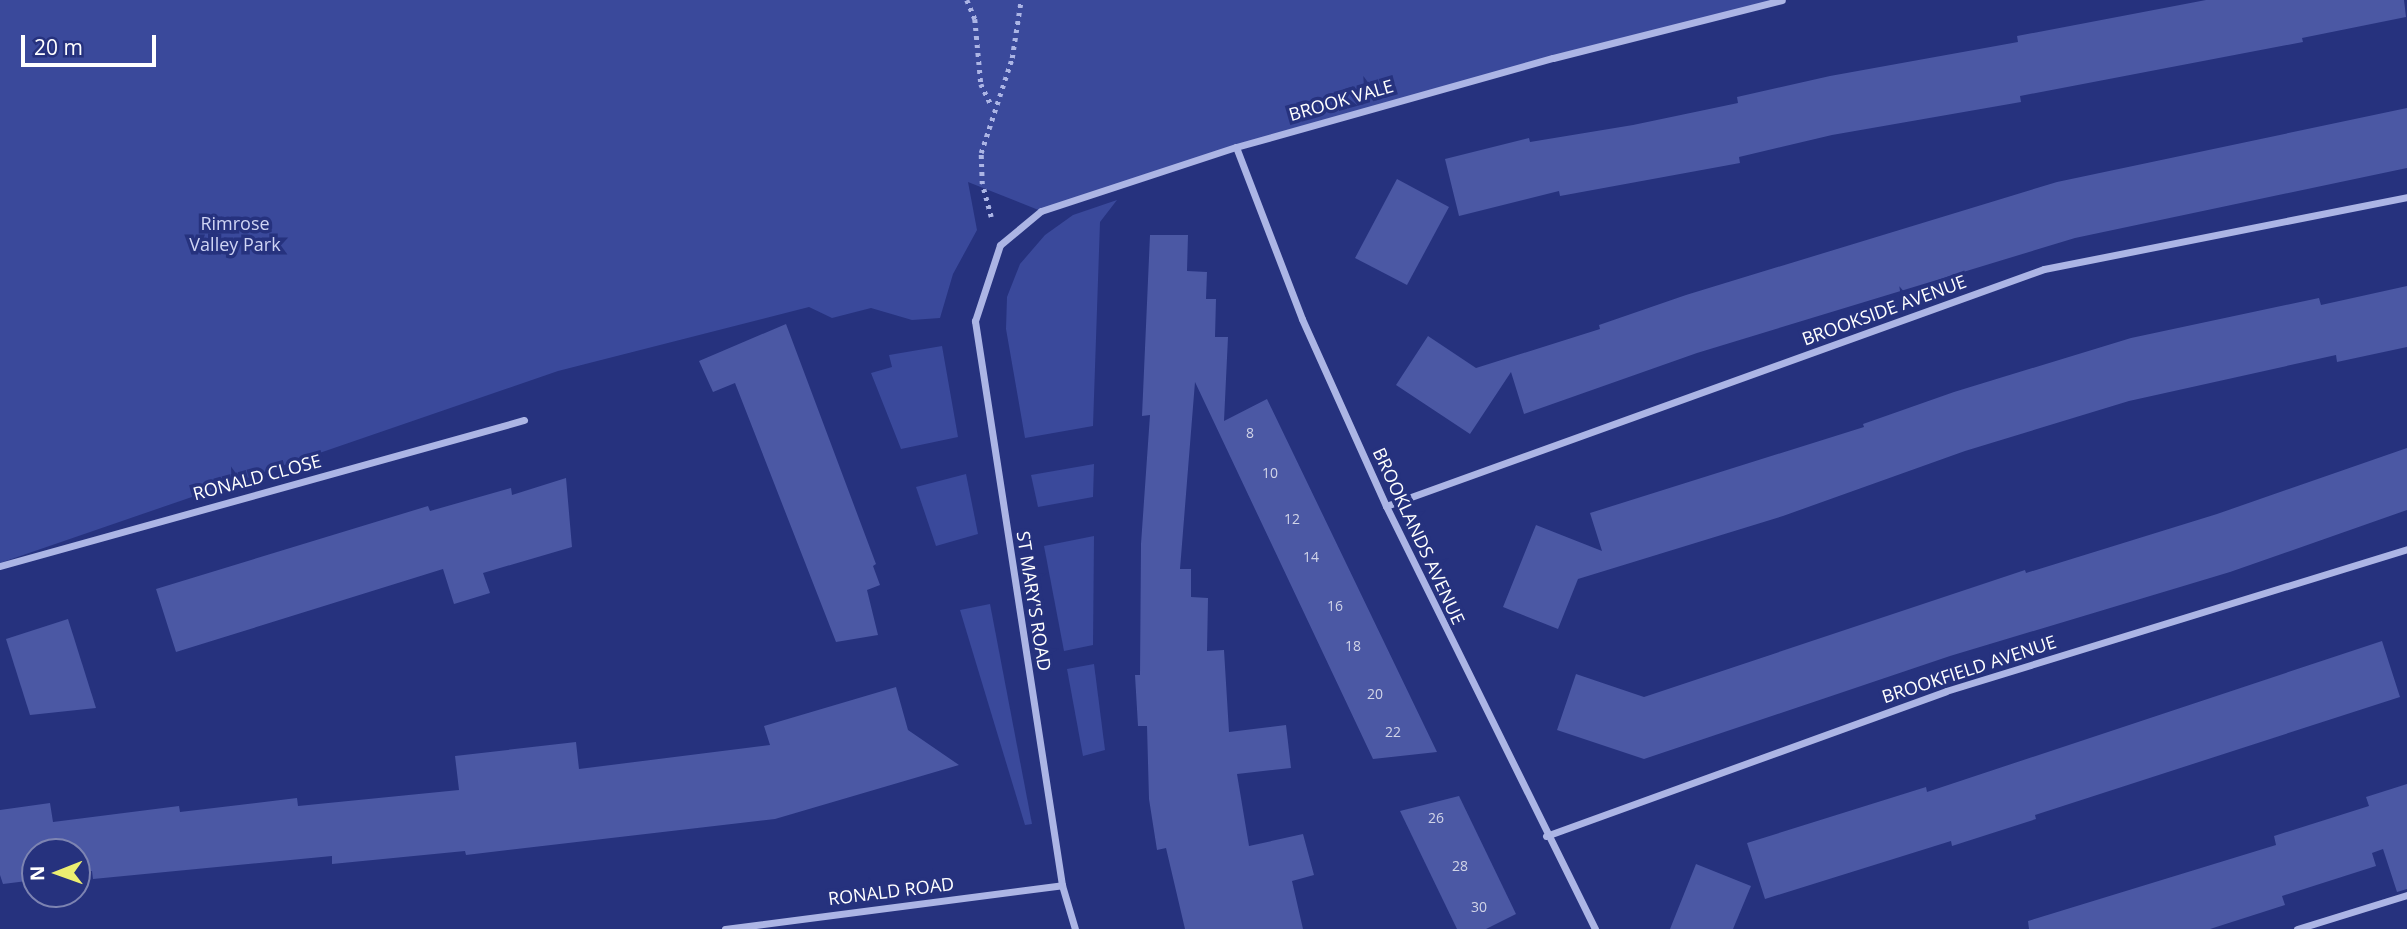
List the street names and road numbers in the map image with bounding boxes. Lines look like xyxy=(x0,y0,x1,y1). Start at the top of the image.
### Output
street label: BROOK VALE xyxy=(1286,75,1396,125)
street label: BROOKSIDE AVENUE xyxy=(1799,270,1969,350)
street label: BROOKLANDS AVENUE xyxy=(1369,444,1469,628)
street label: RONALD CLOSE xyxy=(191,450,323,504)
street label: ST MARY'S ROAD xyxy=(1012,530,1056,672)
street label: BROOKFIELD AVENUE xyxy=(1879,631,2059,707)
street label: RONALD ROAD xyxy=(827,873,955,909)

